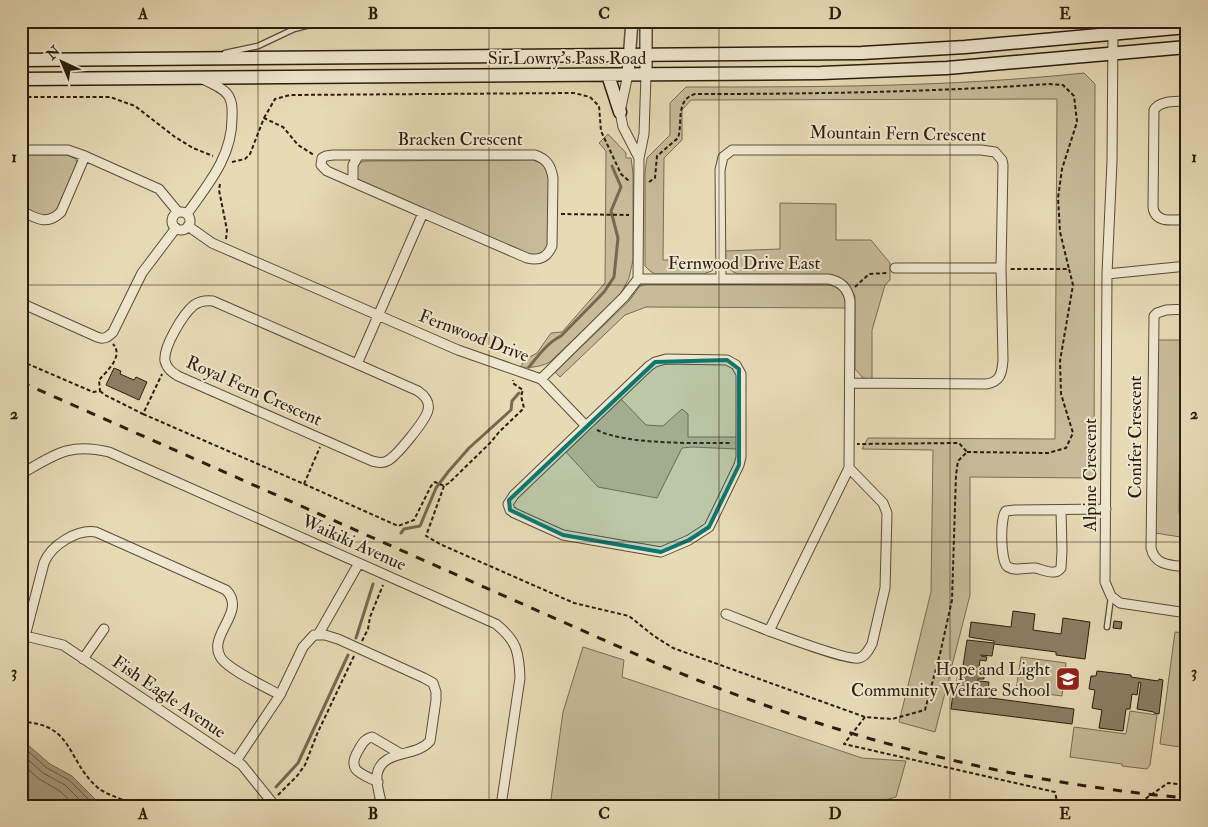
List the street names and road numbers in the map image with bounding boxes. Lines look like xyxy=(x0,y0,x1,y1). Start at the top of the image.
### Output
street label: Sir Lowry's Pass Road xyxy=(488,47,646,70)
street label: Mountain Fern Crescent xyxy=(810,121,987,147)
street label: Bracken Crescent xyxy=(397,128,523,151)
street label: Fernwood Drive East xyxy=(668,252,820,275)
street label: Fernwood Drive xyxy=(416,304,533,368)
street label: Royal Fern Crescent xyxy=(183,351,326,431)
street label: Conifer Crescent xyxy=(1124,375,1147,498)
street label: Alpine Crescent xyxy=(1079,418,1102,533)
street label: Waikiki Avenue xyxy=(297,509,410,576)
street label: Fish Eagle Avenue xyxy=(108,650,231,744)

